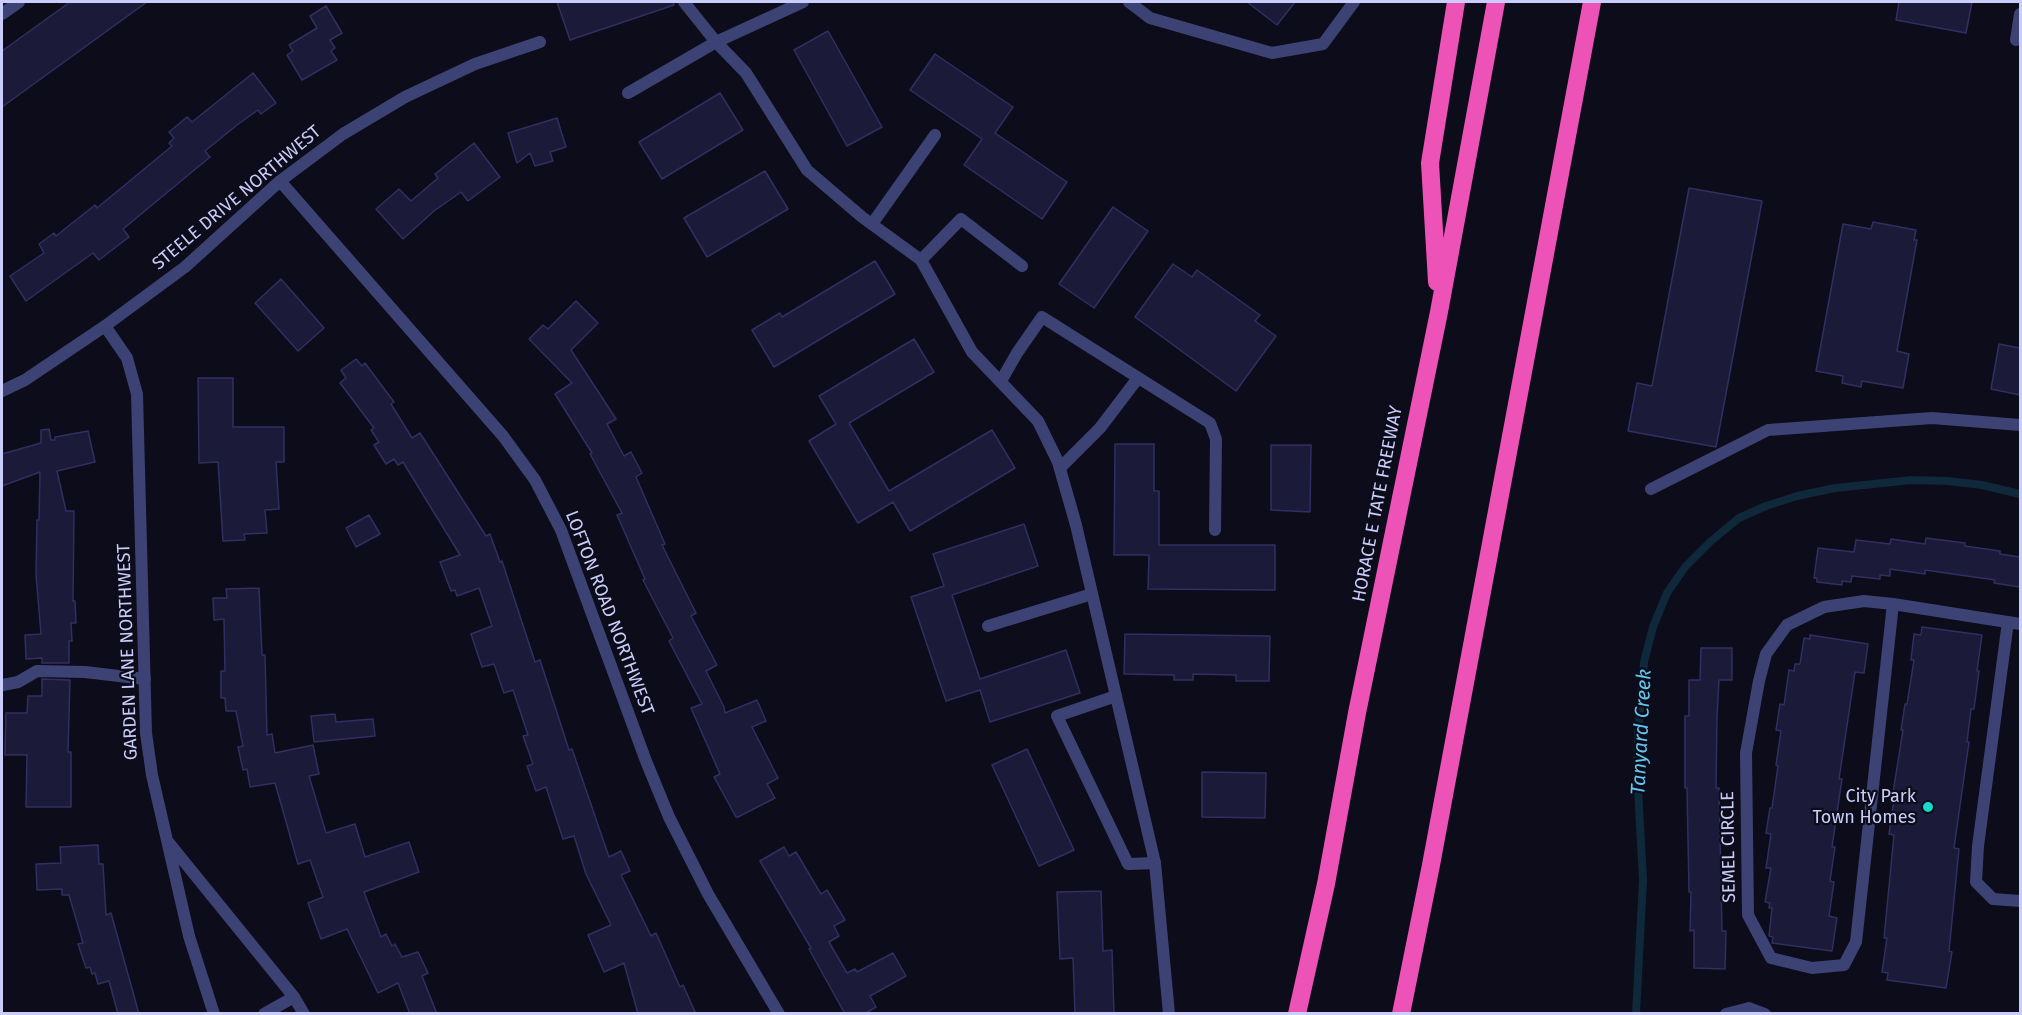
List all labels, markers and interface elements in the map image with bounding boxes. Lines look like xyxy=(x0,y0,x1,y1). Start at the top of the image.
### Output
street label: STEELE DRIVE NORTHWEST xyxy=(148,121,326,275)
street label: HORACE E TATE FREEWAY xyxy=(1348,404,1408,604)
street label: LOFTON ROAD NORTHWEST xyxy=(560,508,658,718)
street label: GARDEN LANE NORTHWEST xyxy=(113,543,143,761)
water label: Tanyard Creek xyxy=(1627,668,1657,796)
place label: City Park Town Homes xyxy=(1813,786,1916,828)
street label: SEMEL CIRCLE xyxy=(1717,791,1741,903)
marker: City Park Town Homes xyxy=(1921,800,1935,814)

